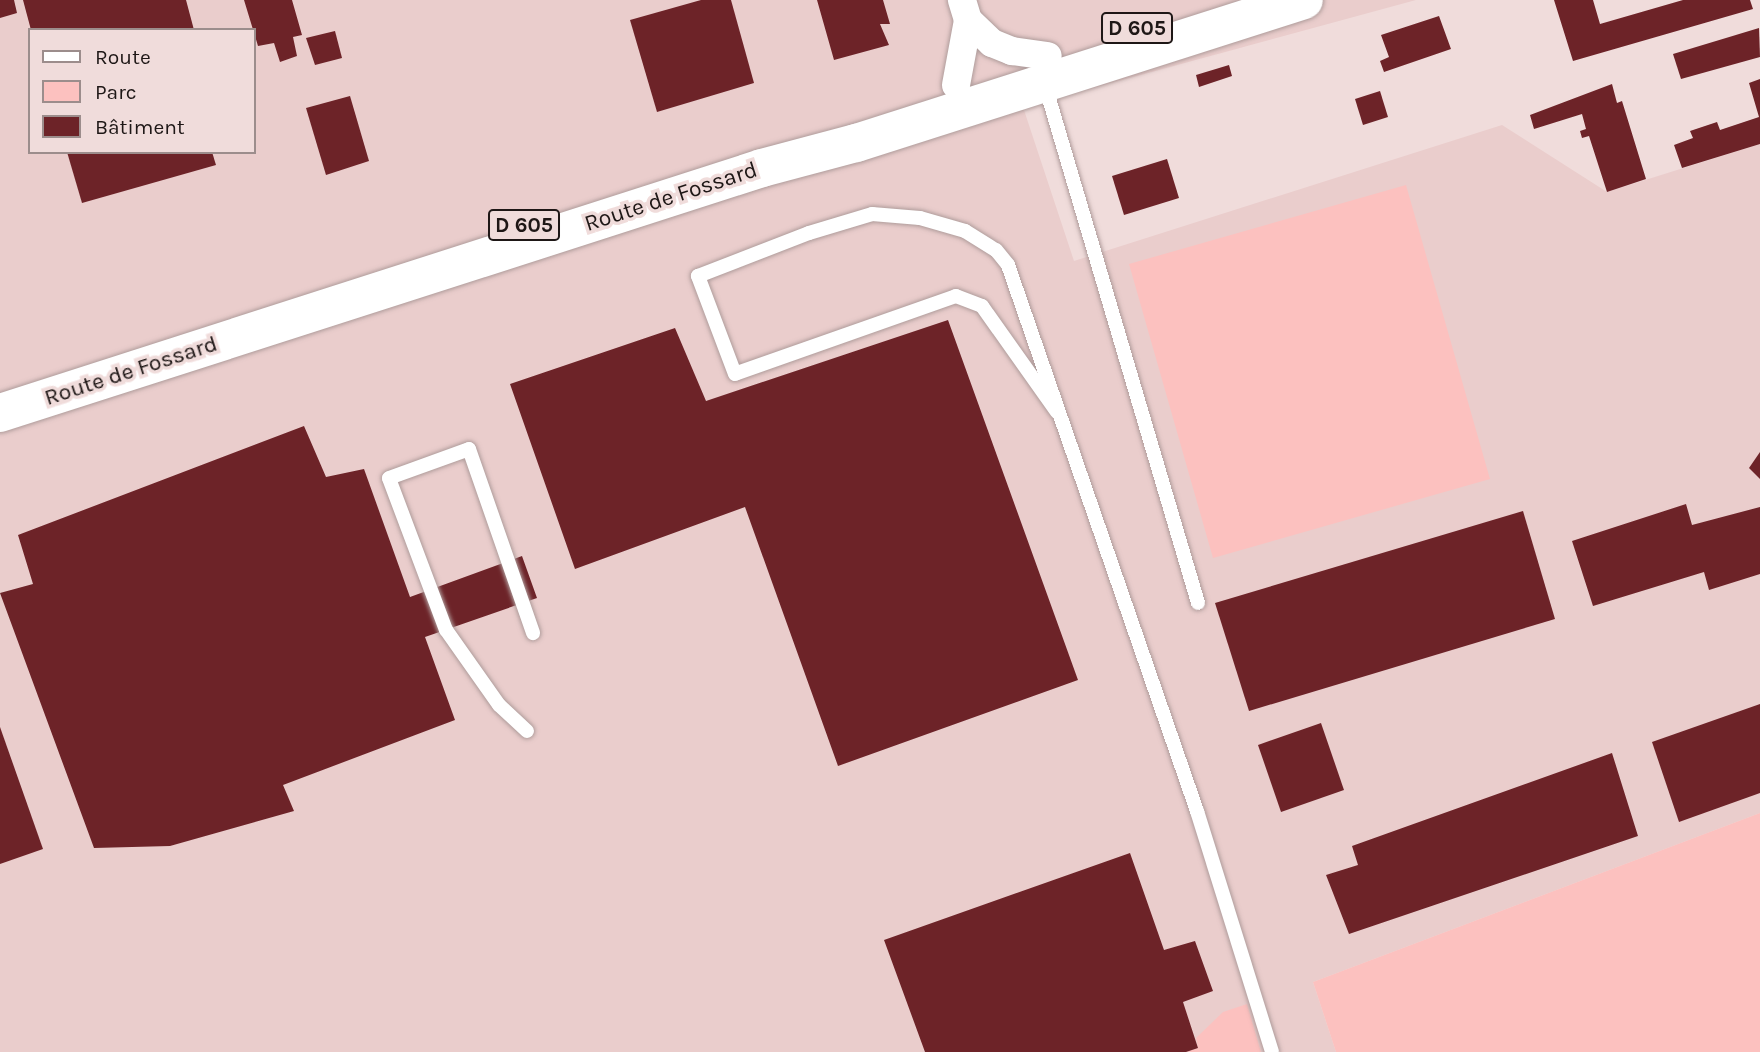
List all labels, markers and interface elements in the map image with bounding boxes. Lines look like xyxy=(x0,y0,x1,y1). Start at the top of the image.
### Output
road number: D 605 xyxy=(1100,10,1174,46)
legend xyxy=(28,28,256,154)
text: Route xyxy=(95,45,151,69)
text: Parc xyxy=(95,80,137,104)
text: Bâtiment xyxy=(95,115,185,139)
street label: Route de Fossard xyxy=(581,156,761,238)
road number: D 605 xyxy=(487,208,561,243)
street label: Route de Fossard xyxy=(41,330,221,412)

